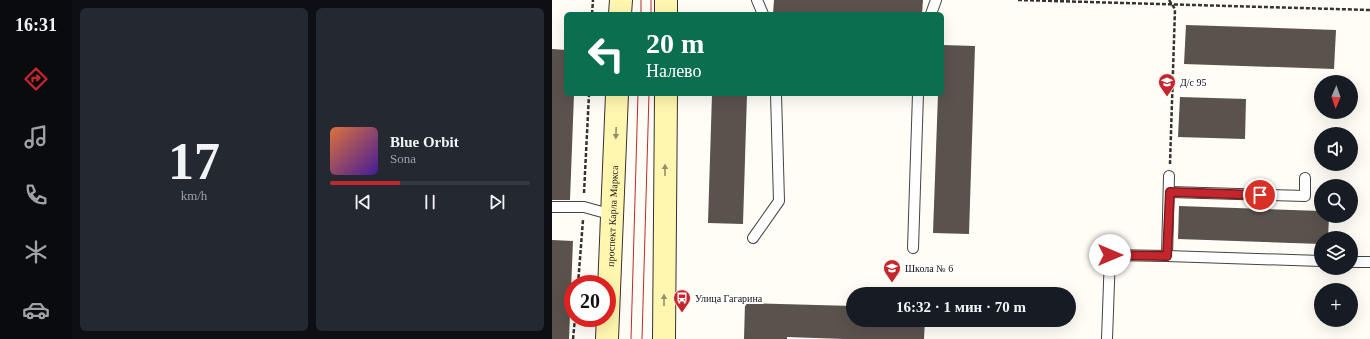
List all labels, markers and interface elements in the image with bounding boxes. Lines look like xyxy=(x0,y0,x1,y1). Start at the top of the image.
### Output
text: 16:31 xyxy=(15,15,57,35)
icon: left xyxy=(580,28,632,80)
text: 20 m xyxy=(646,28,704,59)
text: Налево xyxy=(646,61,702,81)
icon: directions xyxy=(22,65,50,93)
school or university icon: Д/с 95 xyxy=(1157,72,1177,97)
north arrow xyxy=(1314,75,1358,119)
map controls xyxy=(1314,75,1358,327)
place label: Д/с 95 xyxy=(1180,77,1207,88)
icon: music xyxy=(22,123,50,151)
one-way arrow xyxy=(613,127,619,140)
button: sound xyxy=(1314,127,1358,171)
text: 17 xyxy=(168,133,220,190)
text: Blue Orbit xyxy=(390,134,459,150)
text: Sona xyxy=(390,151,416,166)
one-way arrow xyxy=(662,163,668,176)
street label: проспект Карла Маркса xyxy=(604,165,620,267)
pin xyxy=(1243,178,1277,212)
button: search xyxy=(1314,179,1358,223)
icon: phone xyxy=(22,181,50,209)
icon: arrive xyxy=(1249,184,1271,206)
text: km/h xyxy=(181,188,207,203)
icon: previous xyxy=(352,191,374,213)
icon: pause xyxy=(419,191,441,213)
icon: next xyxy=(486,191,508,213)
button: layers xyxy=(1314,231,1358,275)
position arrow xyxy=(1089,234,1131,276)
icon: climate xyxy=(22,238,50,266)
school or university icon: Школа № 6 xyxy=(882,258,902,283)
place label: Школа № 6 xyxy=(905,263,953,274)
speed limit sign: 20 xyxy=(564,275,616,327)
button: + xyxy=(1314,283,1358,327)
bus stop icon: Улица Гагарина xyxy=(672,288,692,313)
one-way arrow xyxy=(661,293,667,306)
place label: Улица Гагарина xyxy=(695,293,763,304)
icon: car xyxy=(22,296,50,324)
text: 16:32 · 1 мин · 70 m xyxy=(896,299,1026,315)

